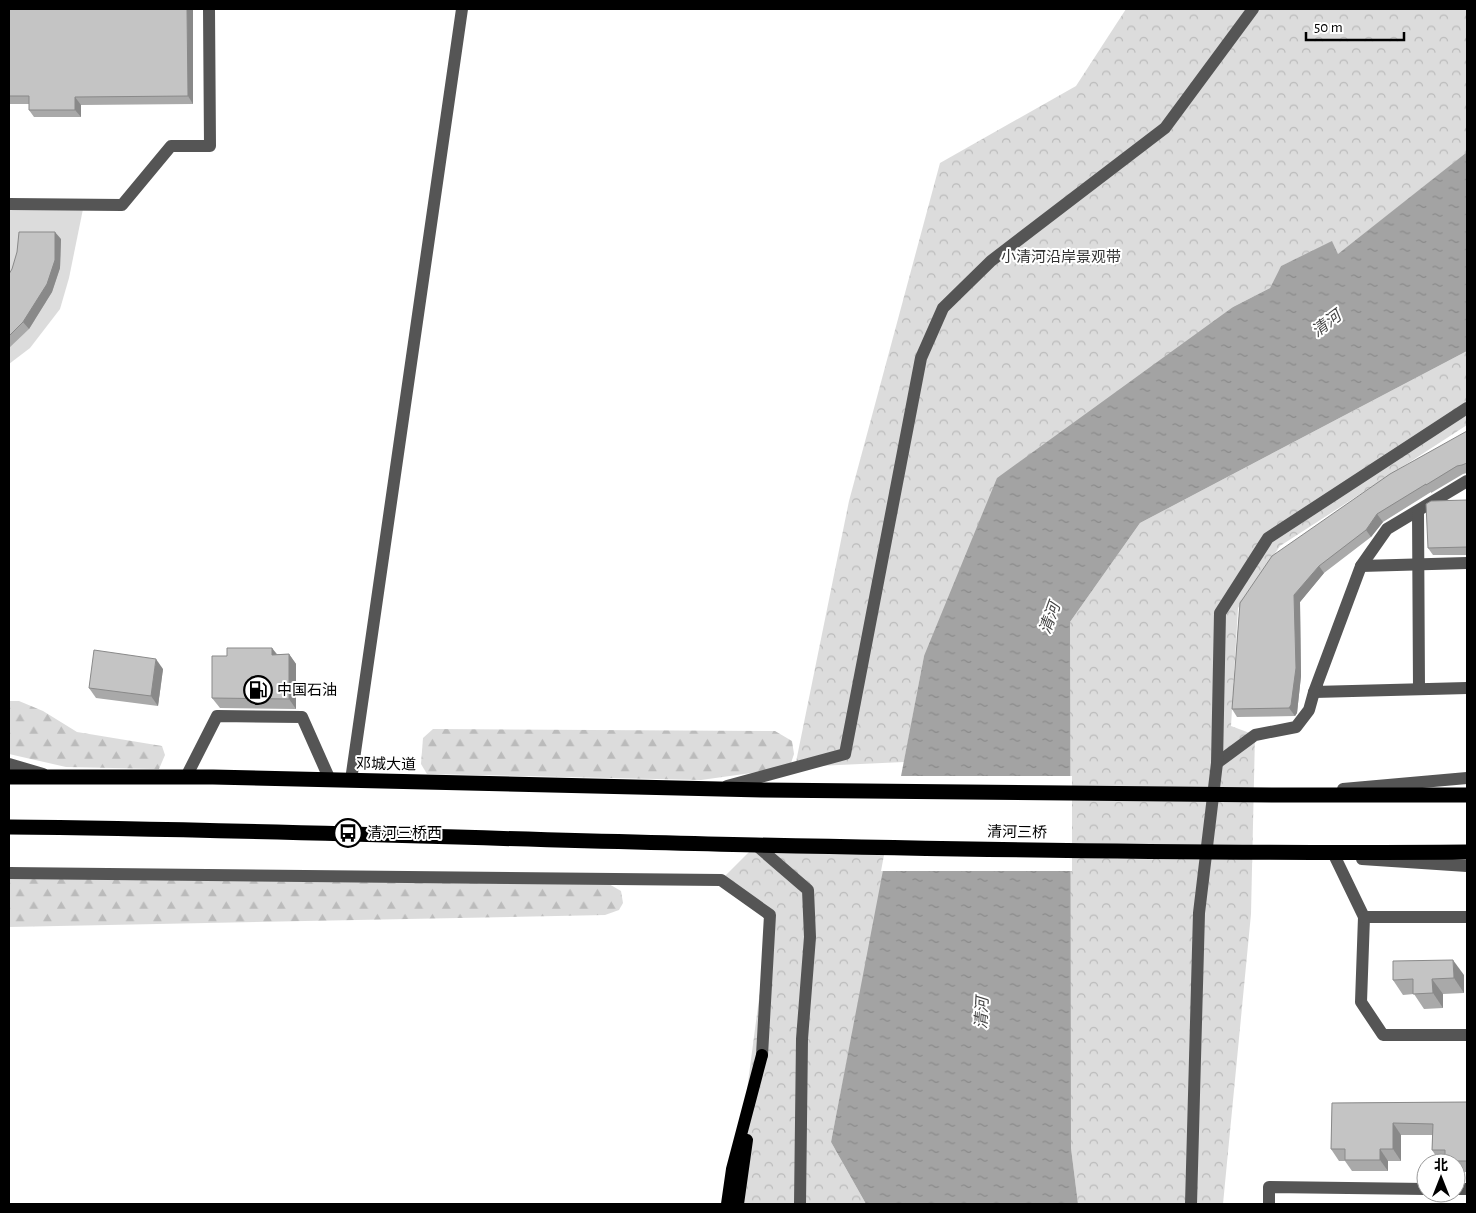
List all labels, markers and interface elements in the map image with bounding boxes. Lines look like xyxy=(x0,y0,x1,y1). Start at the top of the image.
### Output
scale bar xyxy=(1306,10,1404,42)
text: 50 m xyxy=(1314,20,1343,35)
park label: 小清河沿岸景观带 xyxy=(1001,249,1121,265)
water label: 清河 xyxy=(1308,305,1347,340)
water label: 清河 xyxy=(1036,597,1064,636)
fuel station icon: 中国石油 xyxy=(243,675,273,705)
place label: 中国石油 xyxy=(277,682,337,698)
street label: 邓城大道 xyxy=(356,755,416,773)
bus stop icon: 清河三桥西 xyxy=(333,818,363,848)
street label: 清河三桥 xyxy=(987,823,1047,841)
place label: 清河三桥西 xyxy=(367,825,442,841)
water label: 清河 xyxy=(972,994,991,1029)
north arrow xyxy=(1416,1153,1466,1203)
text: 北 xyxy=(1434,1158,1448,1173)

